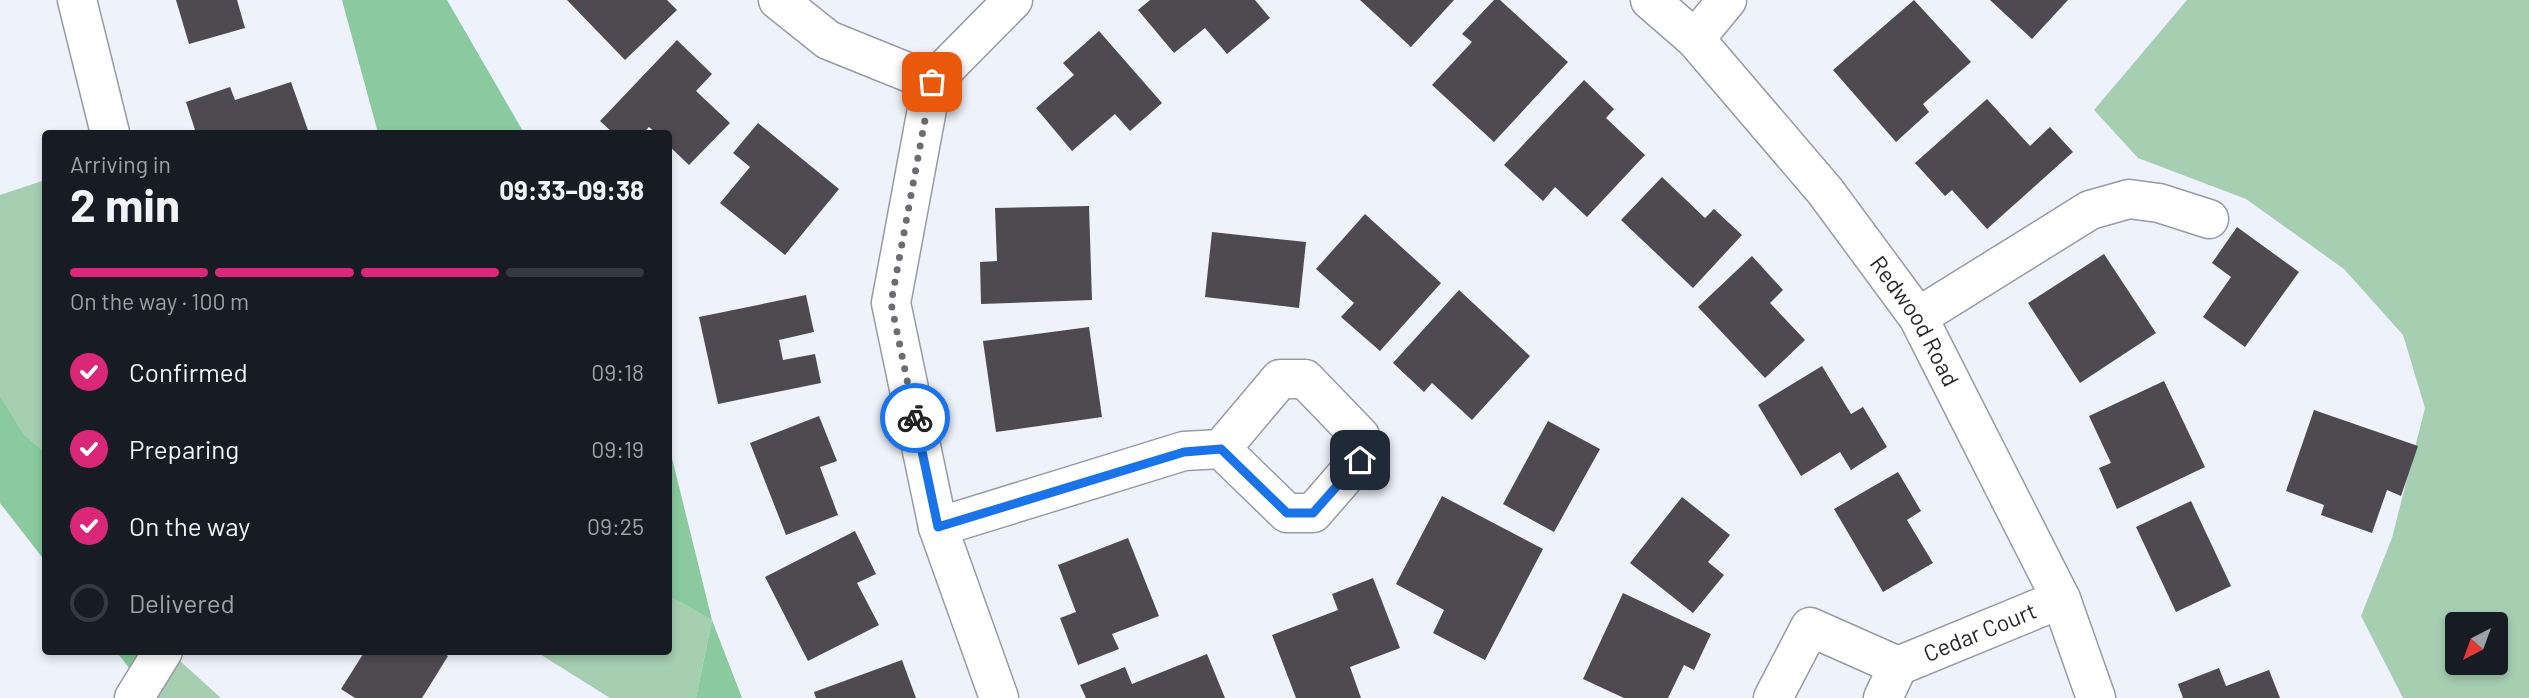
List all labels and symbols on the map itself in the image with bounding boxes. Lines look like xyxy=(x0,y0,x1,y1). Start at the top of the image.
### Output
pin xyxy=(902,52,962,112)
street label: Redwood Road xyxy=(1865,250,1966,391)
courier xyxy=(880,383,950,453)
pin xyxy=(1330,430,1390,490)
street label: Cedar Court xyxy=(1919,596,2040,667)
north arrow xyxy=(2445,612,2508,676)

